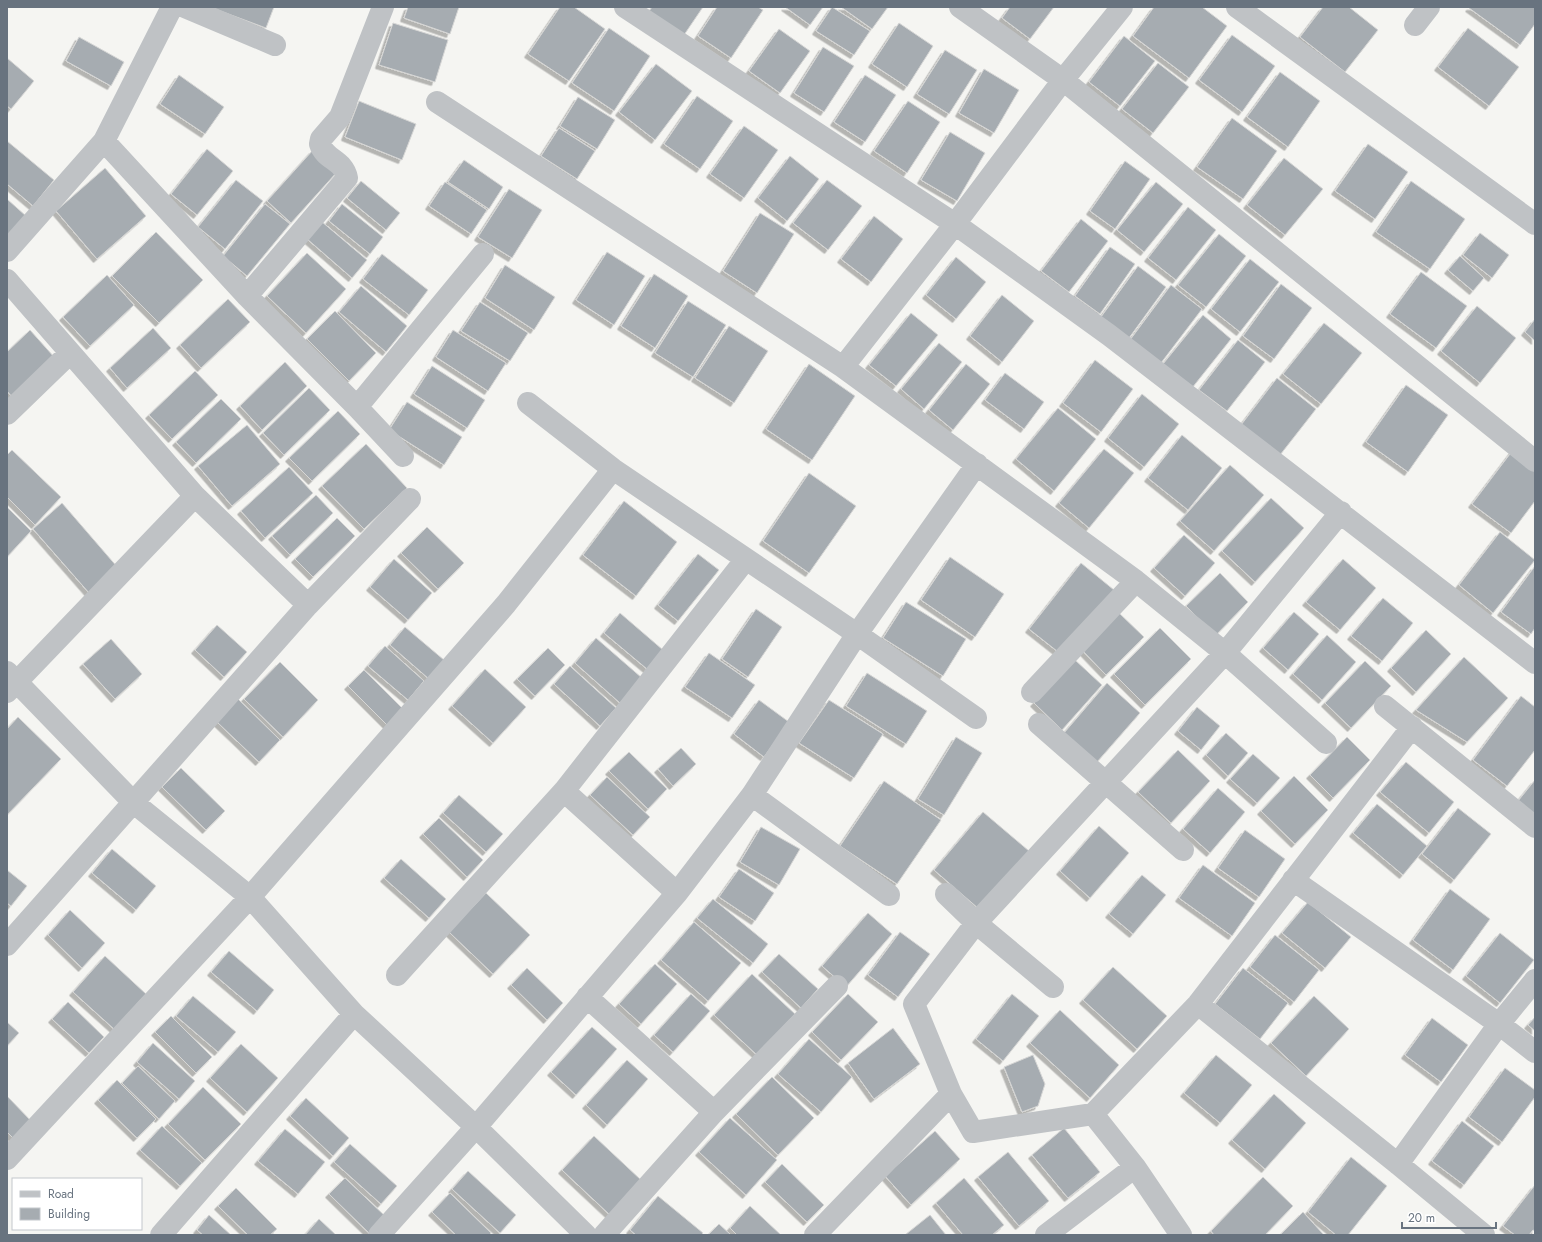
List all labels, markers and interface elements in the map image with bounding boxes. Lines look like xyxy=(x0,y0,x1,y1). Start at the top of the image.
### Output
legend xyxy=(12,1178,142,1230)
text: Road xyxy=(48,1185,74,1203)
scale bar xyxy=(1402,1204,1496,1230)
text: Building xyxy=(48,1205,90,1223)
text: 20 m xyxy=(1408,1209,1435,1227)

